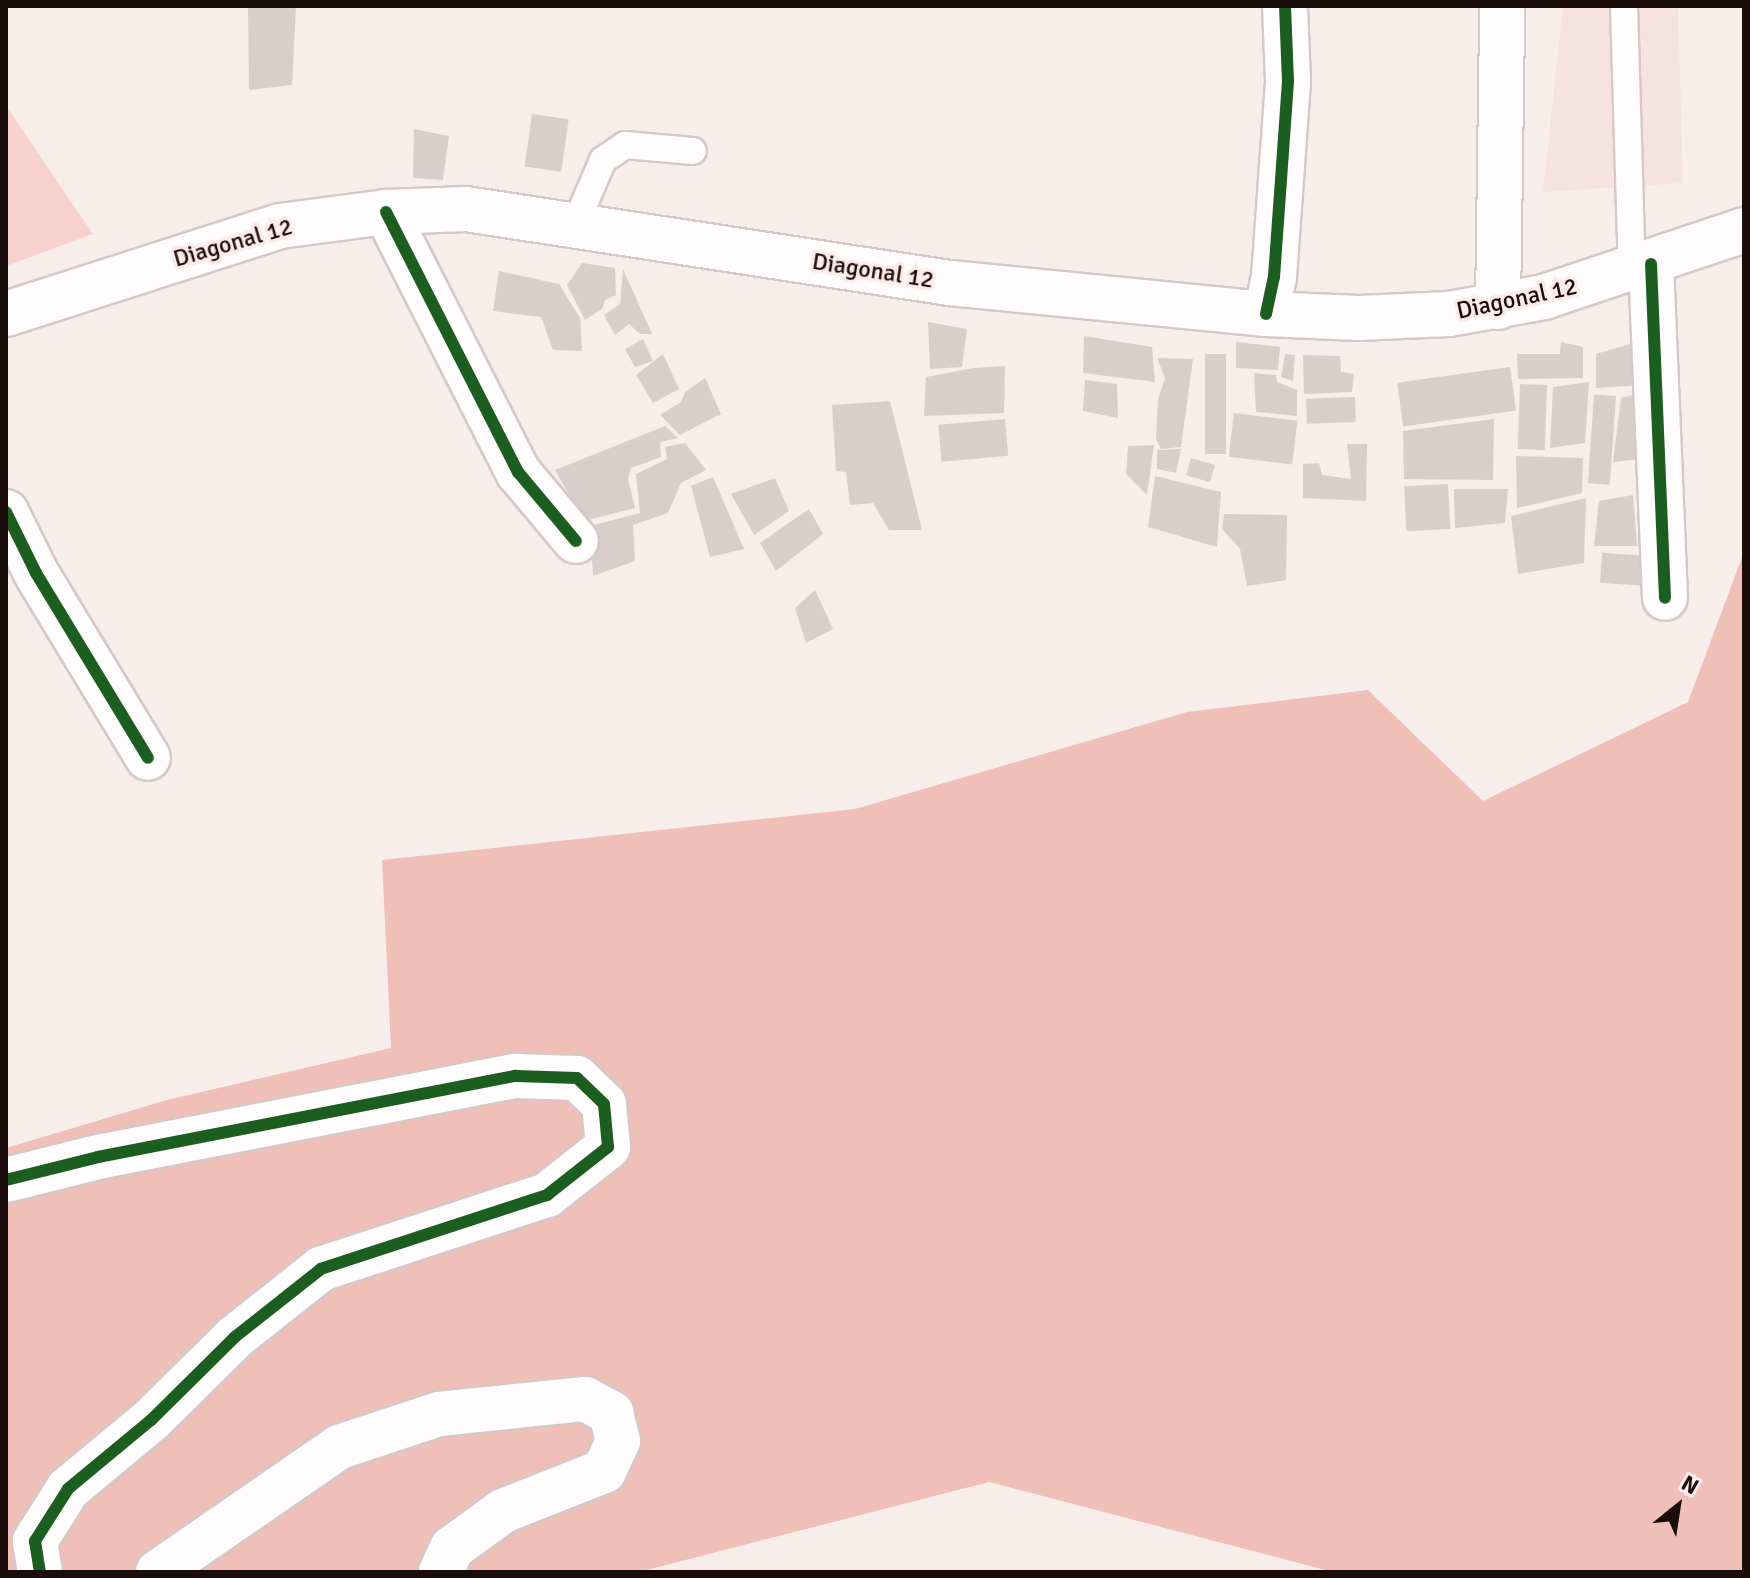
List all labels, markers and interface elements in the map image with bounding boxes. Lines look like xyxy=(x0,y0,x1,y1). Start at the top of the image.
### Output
street label: Diagonal 12 xyxy=(170,212,296,274)
street label: Diagonal 12 xyxy=(810,247,936,295)
street label: Diagonal 12 xyxy=(1454,272,1580,326)
north arrow xyxy=(1638,1466,1718,1546)
text: N xyxy=(1677,1469,1704,1500)

